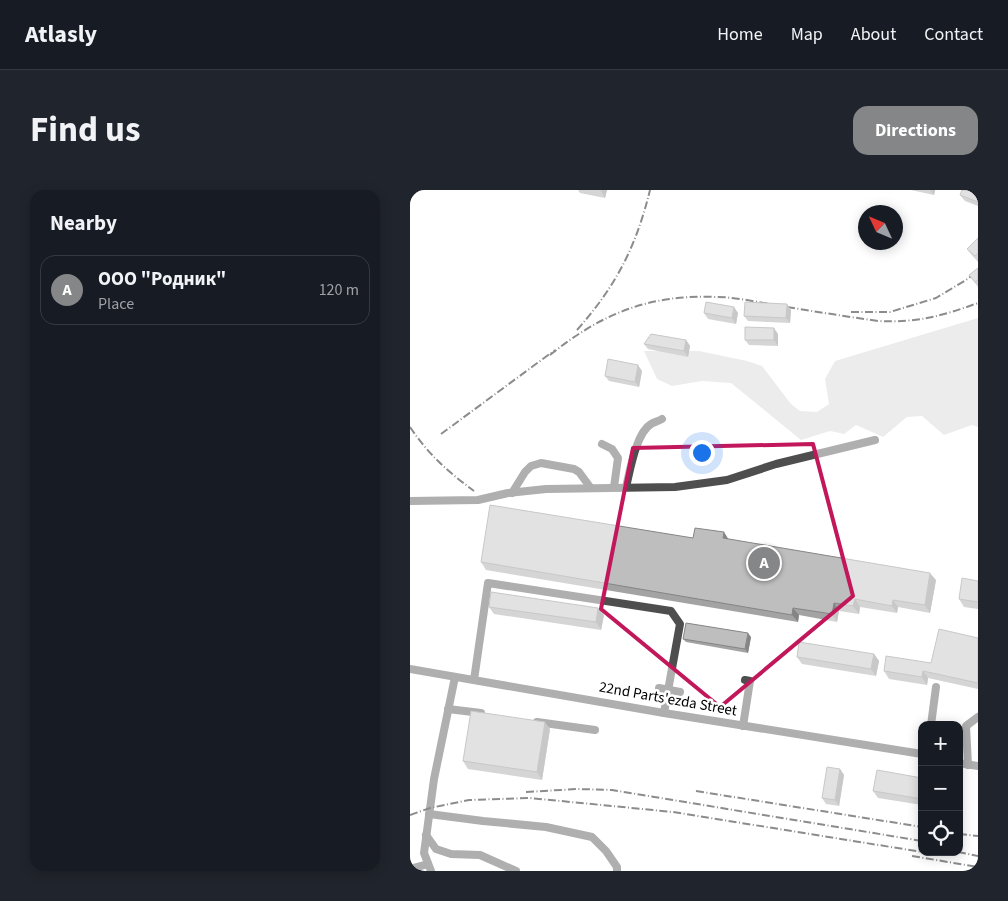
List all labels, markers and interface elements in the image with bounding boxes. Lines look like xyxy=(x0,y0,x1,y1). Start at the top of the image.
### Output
text: Atlasly xyxy=(25,17,97,52)
text: Home xyxy=(717,22,763,47)
text: Map xyxy=(791,22,823,47)
text: About xyxy=(851,22,896,47)
text: Contact xyxy=(924,22,983,47)
text: Find us xyxy=(30,105,140,155)
button: Directions xyxy=(853,106,978,155)
north arrow xyxy=(858,205,903,250)
text: Nearby xyxy=(50,208,117,238)
text: ООО "Родник" xyxy=(98,266,226,293)
text: A xyxy=(62,279,72,301)
text: 120 m xyxy=(319,279,359,301)
text: Place xyxy=(98,293,134,315)
your location xyxy=(689,440,715,466)
pin: A xyxy=(748,544,780,582)
street label: 22nd Parts'ezda Street xyxy=(597,677,739,721)
map controls xyxy=(918,721,963,856)
button: + xyxy=(918,721,963,766)
button: − xyxy=(918,766,963,811)
button: locate xyxy=(918,811,963,856)

